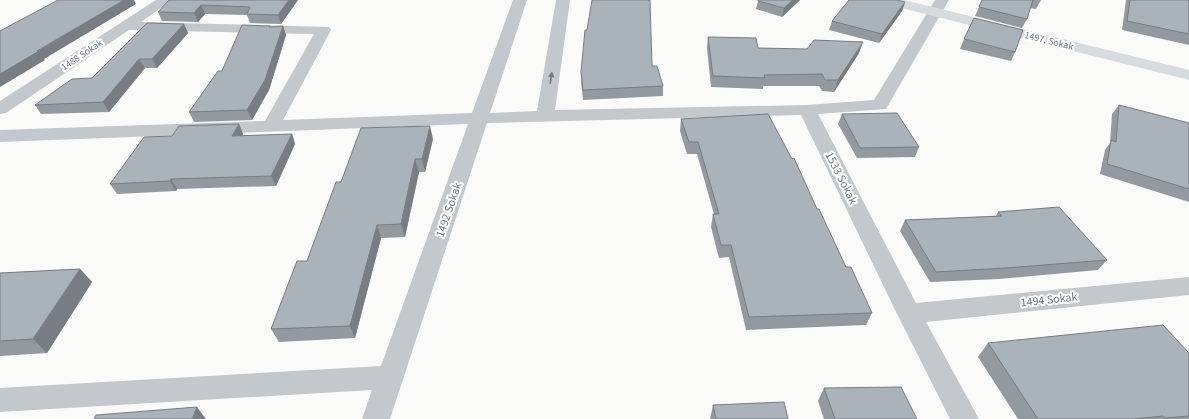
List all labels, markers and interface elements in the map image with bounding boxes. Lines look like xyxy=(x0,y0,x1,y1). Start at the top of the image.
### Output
street label: 1497. Sokak xyxy=(1023,28,1075,54)
street label: 1488 Sokak xyxy=(58,36,106,74)
one-way arrow xyxy=(548,72,554,84)
street label: 1533 Sokak xyxy=(820,149,862,207)
street label: 1492 Sokak xyxy=(432,180,466,240)
street label: 1494 Sokak xyxy=(1020,289,1078,311)

